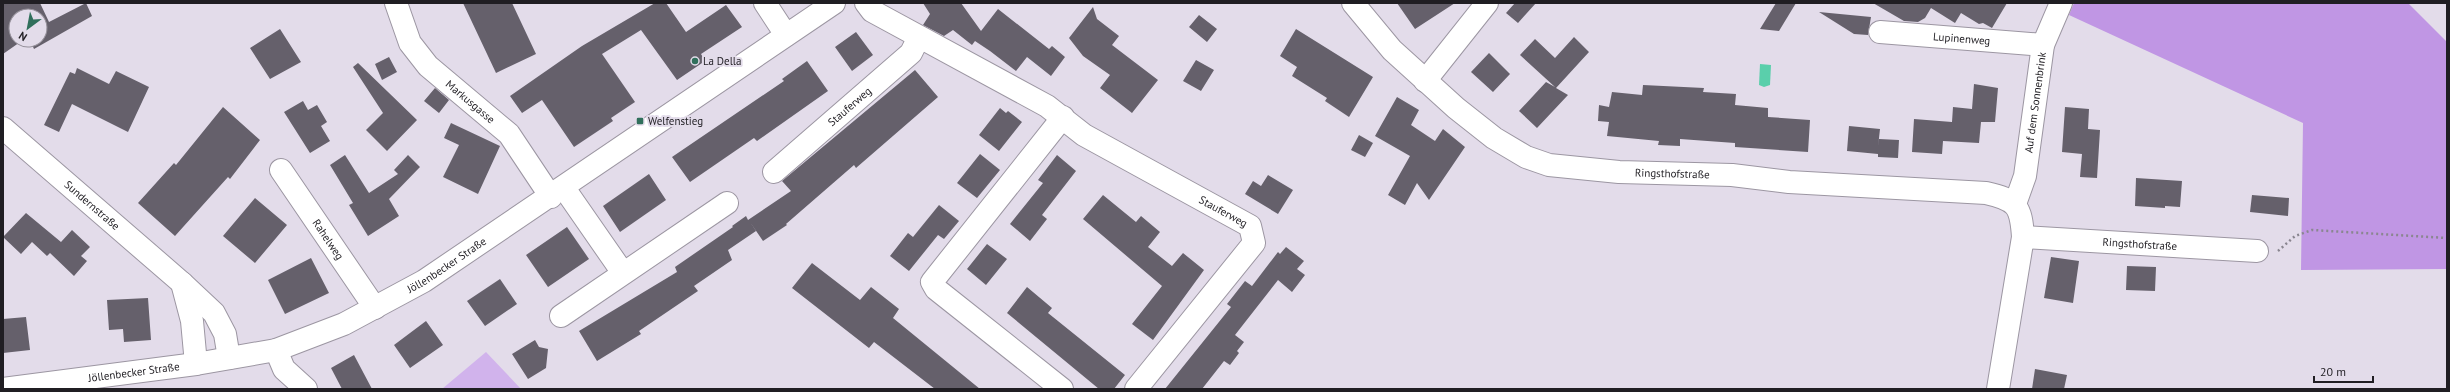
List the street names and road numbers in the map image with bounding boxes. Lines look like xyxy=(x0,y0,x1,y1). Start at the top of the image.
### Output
street label: Lupinenweg xyxy=(1933,29,1991,48)
street label: Auf dem Sonnenbrink xyxy=(2021,50,2049,154)
street label: Markusgasse xyxy=(443,77,498,127)
street label: Stauferweg xyxy=(825,84,874,129)
street label: Ringsthofstraße xyxy=(1635,165,1710,181)
street label: Sundernstraße xyxy=(62,177,123,233)
street label: Stauferweg xyxy=(1197,192,1250,230)
street label: Rahelweg xyxy=(310,216,347,262)
street label: Jöllenbecker Straße xyxy=(404,234,489,296)
street label: Ringsthofstraße xyxy=(2102,235,2178,253)
street label: Jöllenbecker Straße xyxy=(86,359,181,385)

